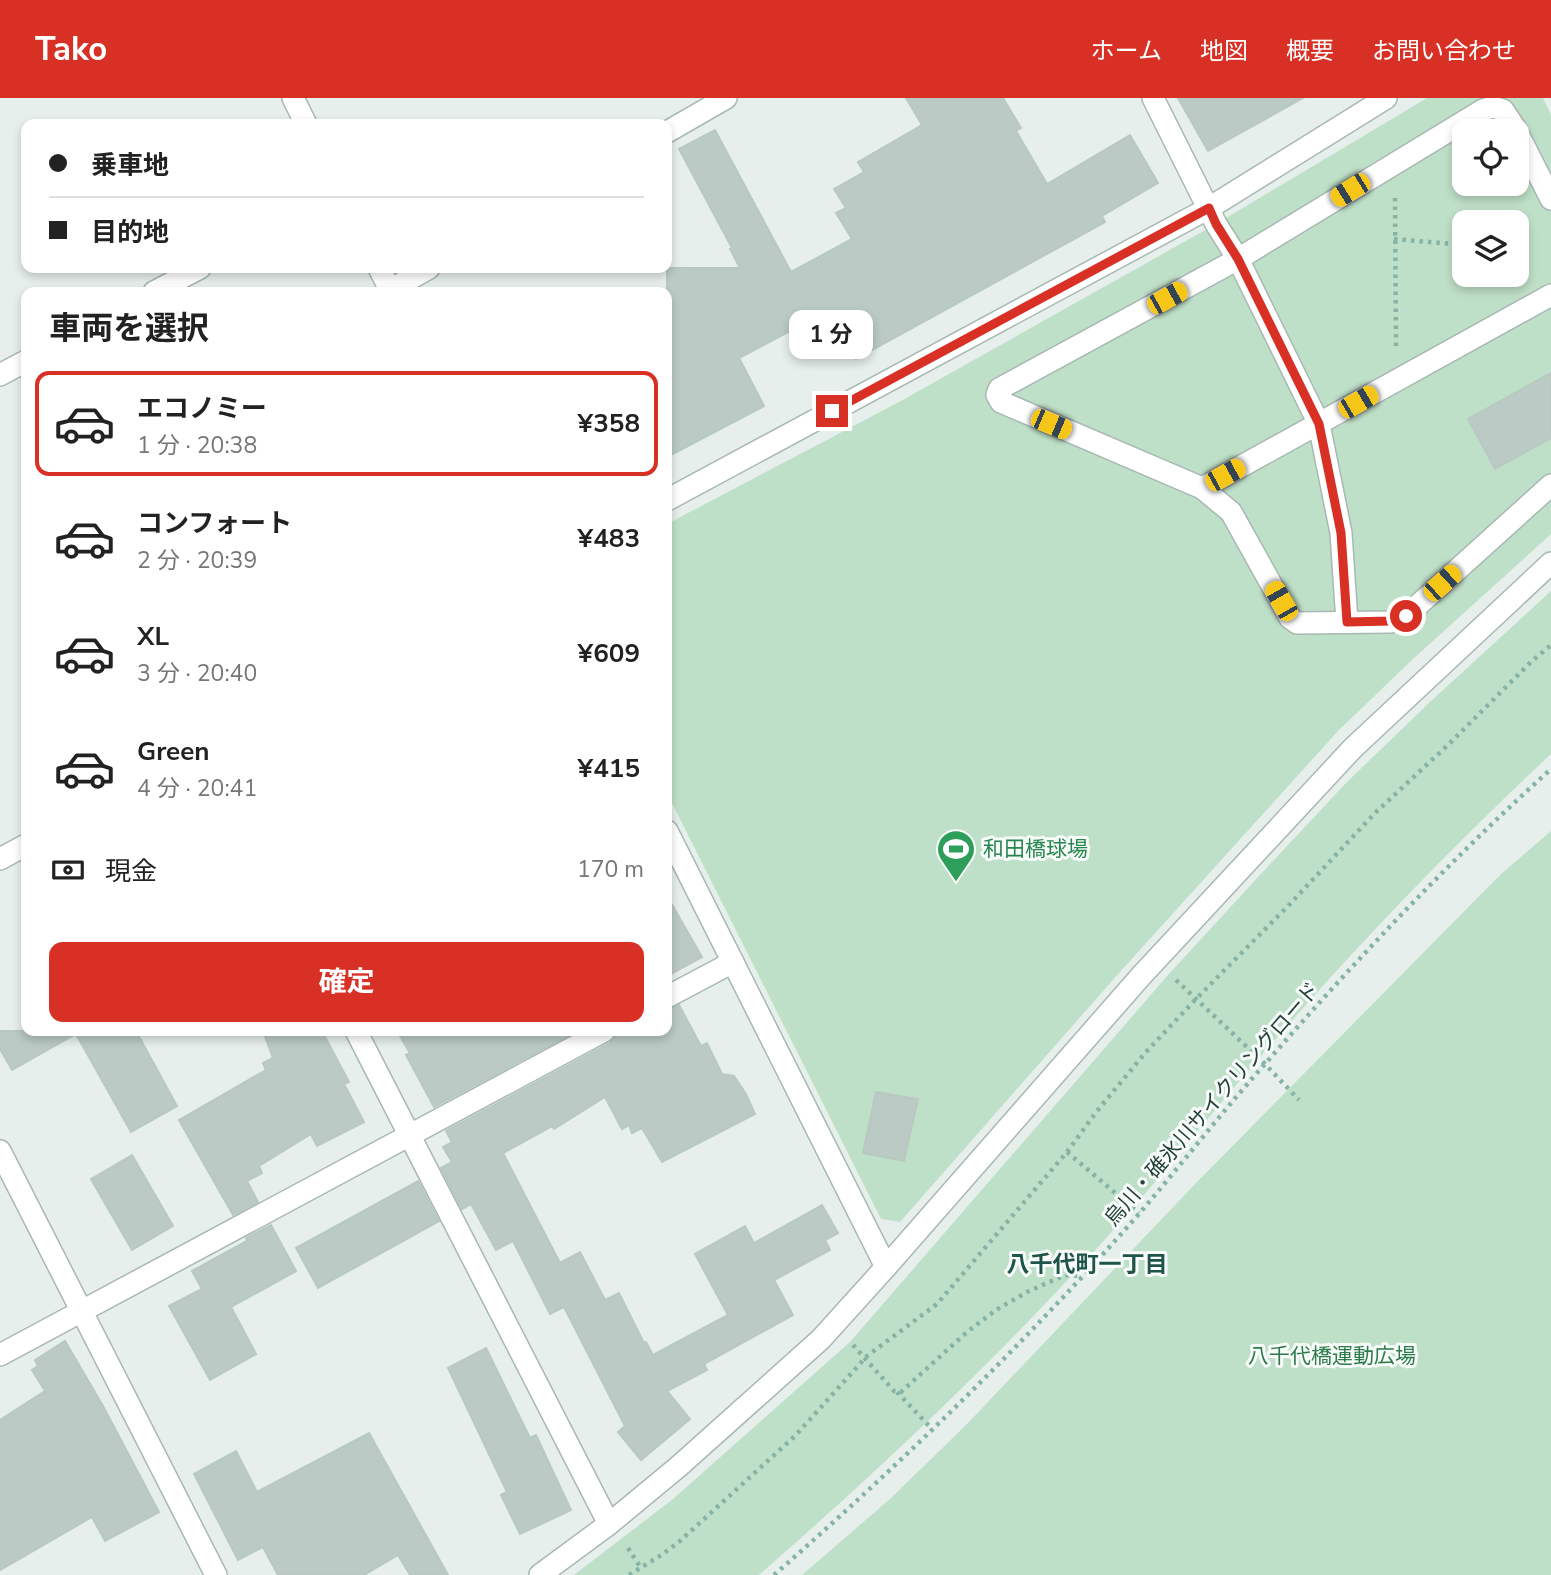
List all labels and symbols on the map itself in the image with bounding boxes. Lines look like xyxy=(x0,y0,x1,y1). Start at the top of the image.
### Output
car xyxy=(1327,170,1374,210)
car xyxy=(1144,279,1191,317)
callout: 1 分 xyxy=(790,310,874,358)
car xyxy=(1335,382,1382,422)
route end xyxy=(816,395,848,427)
car xyxy=(1028,406,1075,442)
car xyxy=(1202,456,1249,494)
car xyxy=(1420,561,1465,605)
car xyxy=(1262,578,1301,624)
route start xyxy=(1390,600,1422,632)
sports icon: 和田橋球場 xyxy=(935,828,977,883)
place label: 和田橋球場 xyxy=(983,835,1088,863)
street label: 烏川・碓氷川サイクリングロード xyxy=(1098,976,1326,1232)
district label: 八千代町一丁目 xyxy=(1007,1249,1168,1280)
park label: 八千代橋運動広場 xyxy=(1248,1342,1416,1370)

